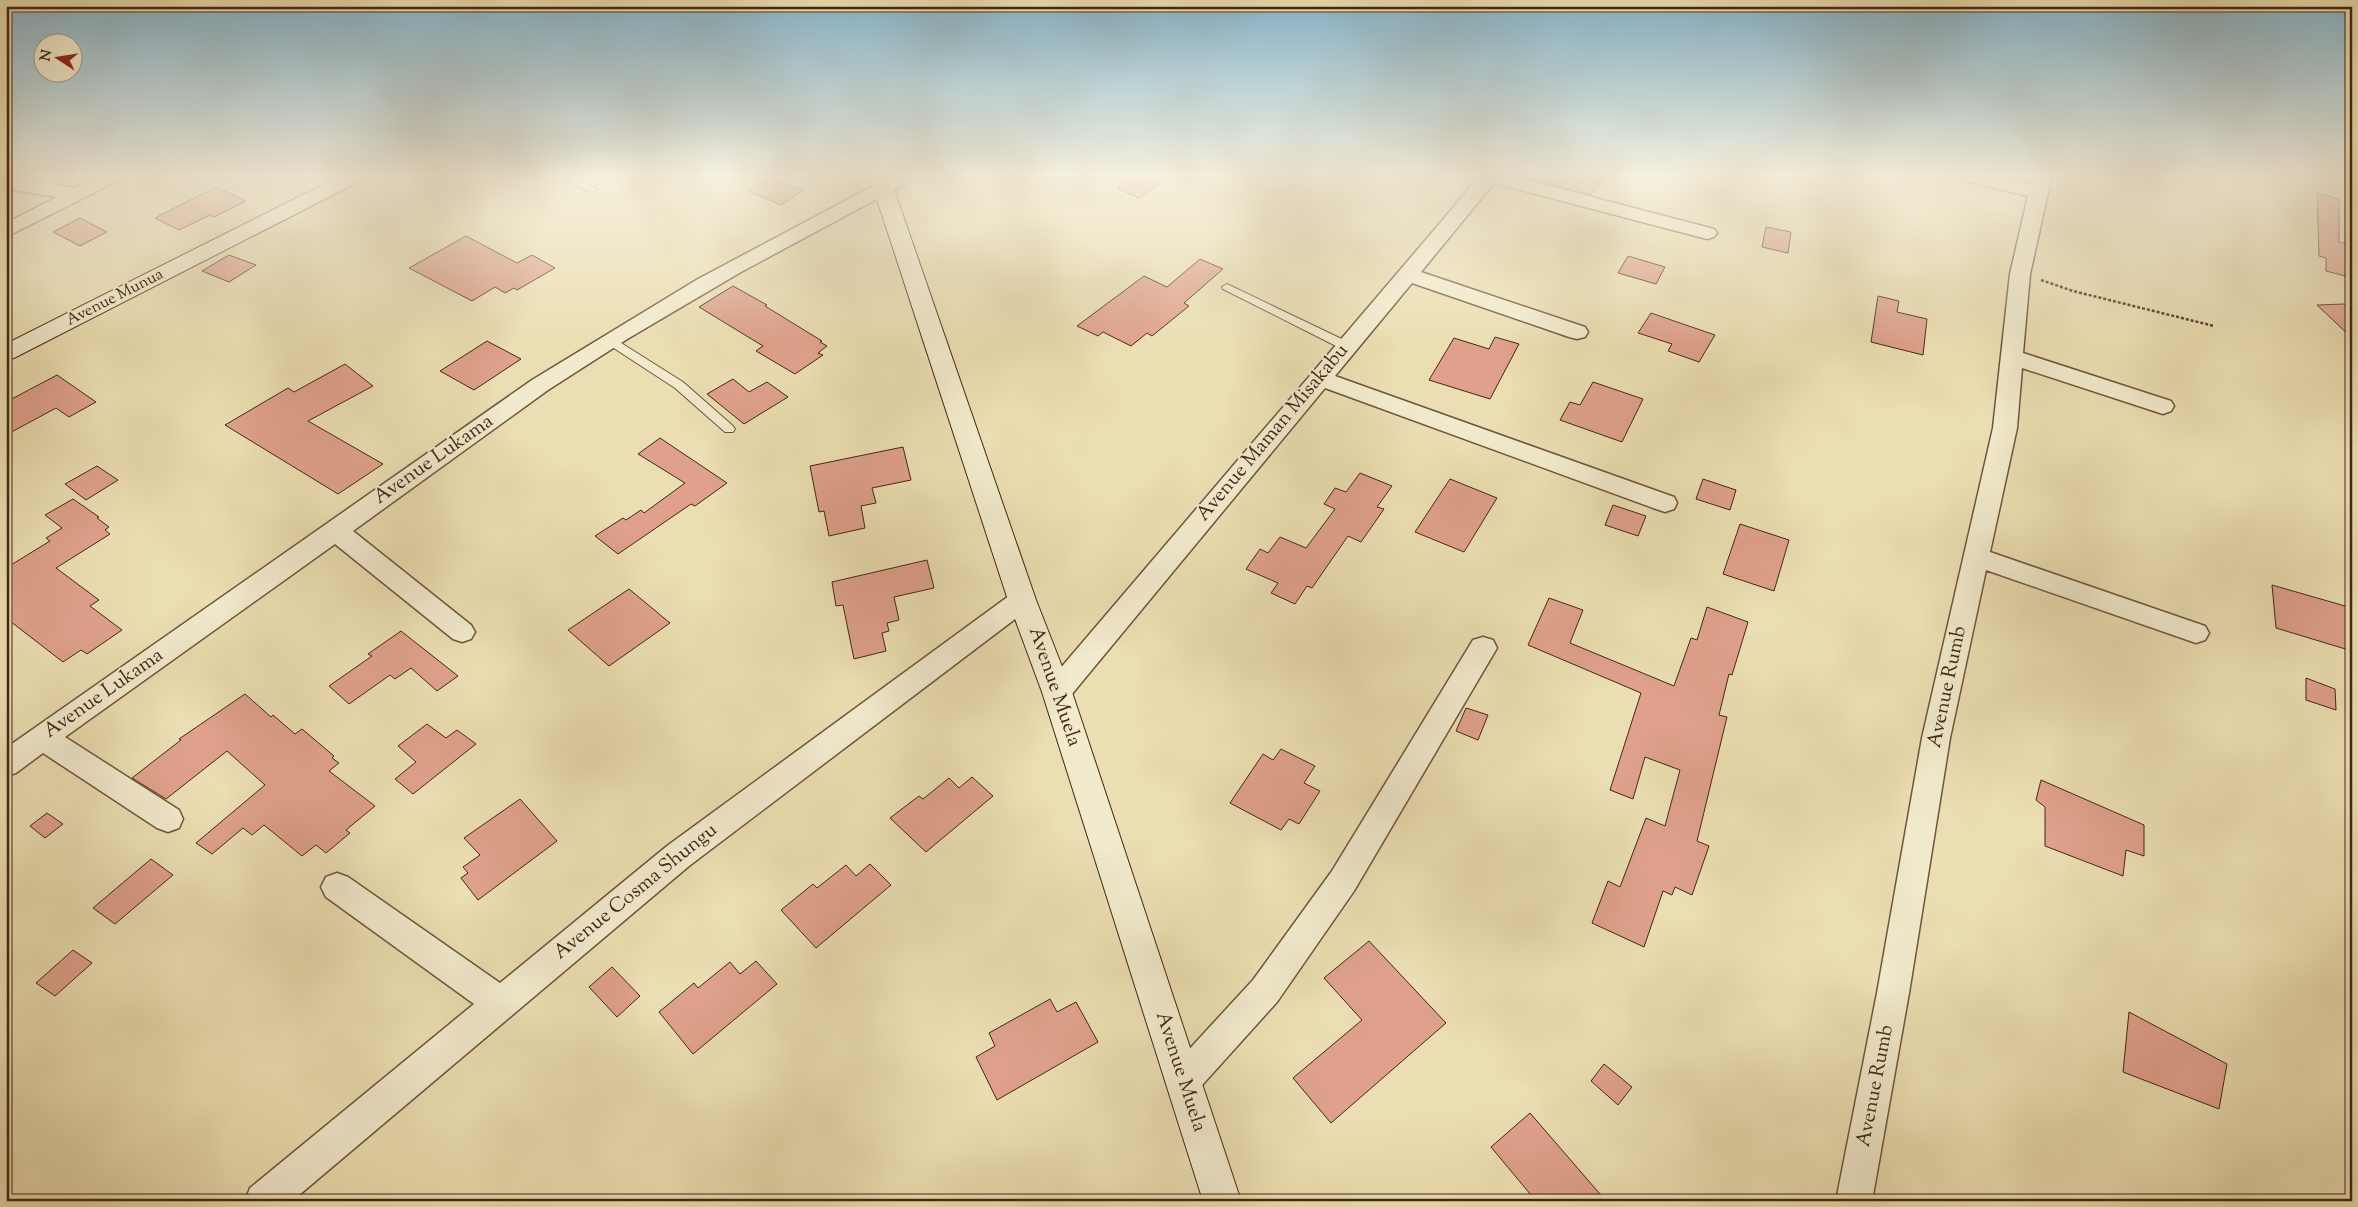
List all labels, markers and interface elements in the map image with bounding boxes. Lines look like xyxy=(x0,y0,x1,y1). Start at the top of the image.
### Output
north arrow xyxy=(32,32,82,82)
text: N xyxy=(36,48,58,63)
street label: Avenue Munua xyxy=(62,263,168,332)
street label: Avenue Maman Misakabu xyxy=(1190,338,1356,528)
street label: Avenue Lukama xyxy=(368,408,500,512)
street label: Avenue Muela xyxy=(1020,623,1088,751)
street label: Avenue Rumb xyxy=(1921,623,1975,750)
street label: Avenue Lukama xyxy=(38,642,170,746)
street label: Avenue Cosma Shungu xyxy=(548,816,725,967)
street label: Avenue Muela xyxy=(1147,1008,1213,1136)
street label: Avenue Rumb xyxy=(1850,1022,1902,1149)

